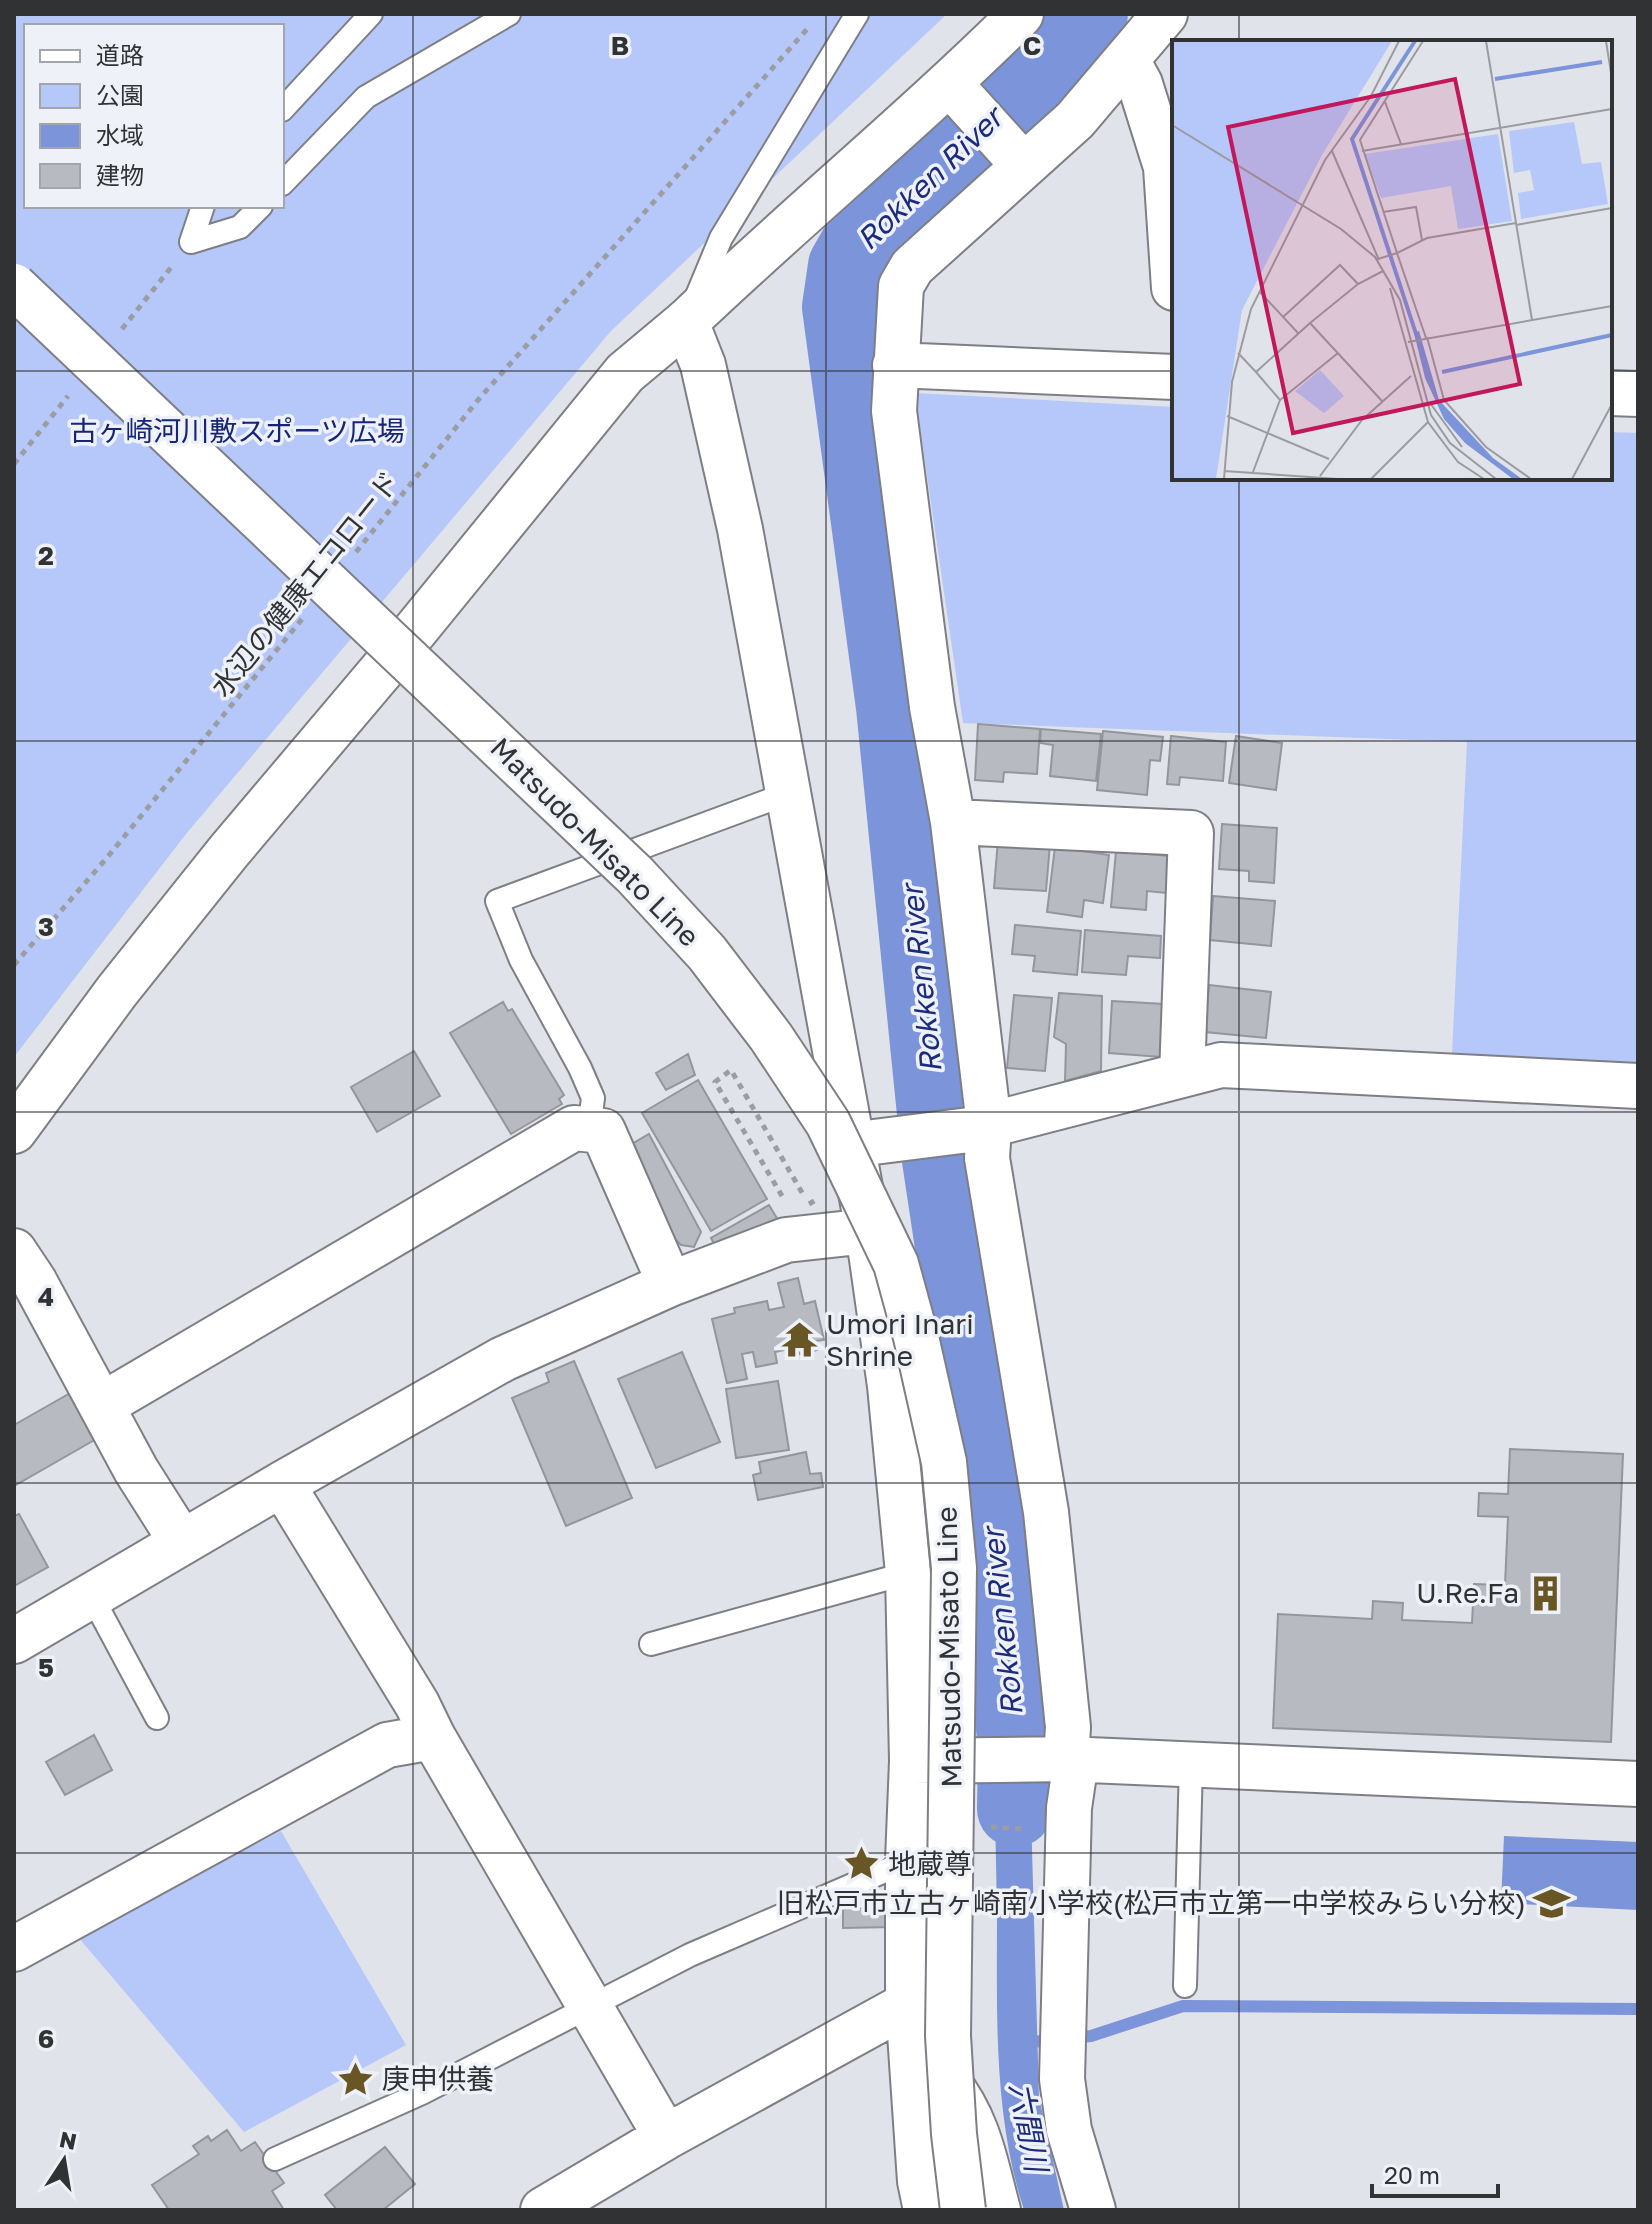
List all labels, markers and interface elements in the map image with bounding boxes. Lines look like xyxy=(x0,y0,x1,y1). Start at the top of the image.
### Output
legend xyxy=(24,24,284,208)
text: B xyxy=(611,30,629,61)
text: C xyxy=(1023,30,1041,61)
text: 道路 xyxy=(96,40,144,69)
inset map xyxy=(1172,40,1612,480)
text: 公園 xyxy=(96,80,144,109)
water label: Rokken River xyxy=(849,97,1013,257)
text: 水域 xyxy=(96,120,144,149)
text: 建物 xyxy=(96,160,144,189)
park label: 古ヶ崎河川敷スポーツ広場 xyxy=(69,414,405,447)
street label: 水辺の健康エコロード xyxy=(204,464,406,703)
text: 2 xyxy=(38,540,54,571)
street label: Matsudo-Misato Line xyxy=(484,731,706,953)
water label: Rokken River xyxy=(893,879,949,1075)
text: 3 xyxy=(38,911,54,942)
text: 4 xyxy=(38,1281,54,1312)
place label: Umori Inari Shrine xyxy=(826,1307,974,1372)
temple icon: Umori Inari Shrine xyxy=(781,1321,819,1359)
street label: Matsudo-Misato Line xyxy=(930,1506,967,1788)
water label: Rokken River xyxy=(974,1522,1030,1718)
building icon: U.Re.Fa xyxy=(1526,1574,1564,1612)
place label: U.Re.Fa xyxy=(1416,1576,1519,1609)
text: 5 xyxy=(38,1652,54,1683)
place icon: 地蔵尊 xyxy=(843,1845,881,1883)
place label: 地蔵尊 xyxy=(888,1847,972,1880)
school or university icon: 旧松戸市立古ヶ崎南小学校(松戸市立第一中学校みらい分校) xyxy=(1533,1884,1571,1922)
place label: 旧松戸市立古ヶ崎南小学校(松戸市立第一中学校みらい分校) xyxy=(777,1886,1526,1919)
text: 6 xyxy=(38,2023,54,2054)
place icon: 庚申供養 xyxy=(337,2060,375,2098)
place label: 庚申供養 xyxy=(382,2062,494,2095)
water label: 六間川 xyxy=(1003,2079,1056,2177)
north arrow xyxy=(24,2120,104,2200)
text: N xyxy=(57,2125,79,2155)
scale bar xyxy=(1372,2148,1498,2198)
text: 20 m xyxy=(1384,2160,1440,2189)

